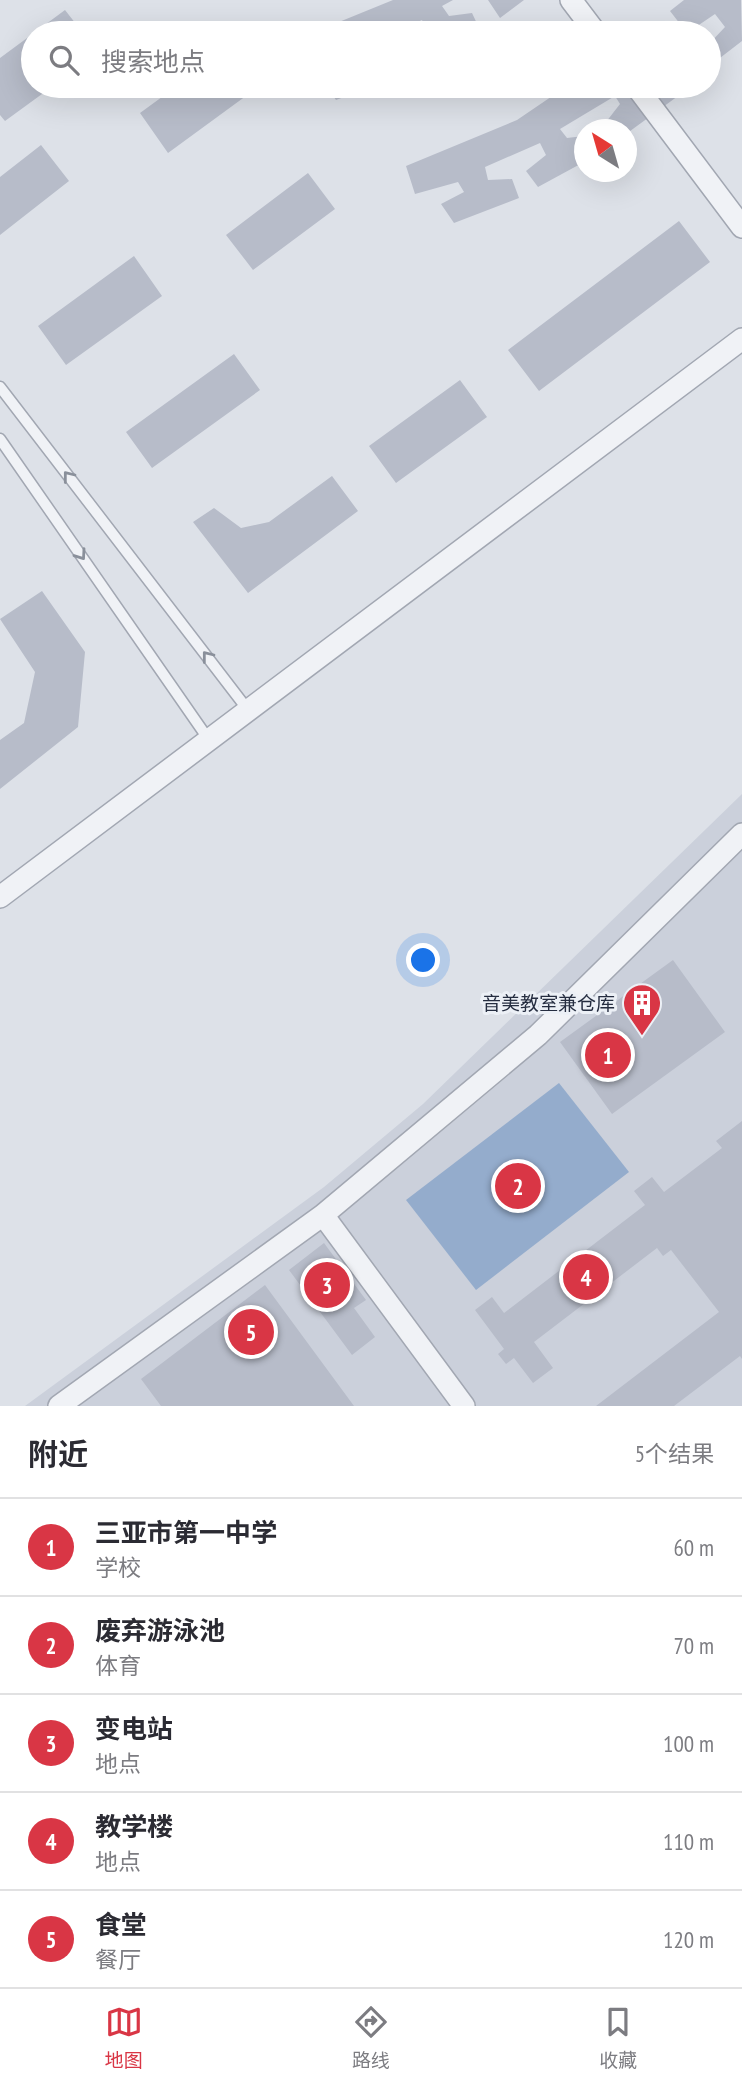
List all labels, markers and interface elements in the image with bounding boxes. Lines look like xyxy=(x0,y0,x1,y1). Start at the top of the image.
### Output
search box xyxy=(21,21,721,98)
icon: search xyxy=(45,41,83,79)
text: 搜索地点 xyxy=(101,45,205,78)
north arrow xyxy=(574,119,637,182)
one-way arrow xyxy=(64,471,76,484)
one-way arrow xyxy=(73,547,85,560)
one-way arrow xyxy=(202,652,215,664)
your location xyxy=(406,943,440,977)
building icon: 音美教室兼仓库 xyxy=(621,982,663,1037)
place label: 音美教室兼仓库 xyxy=(482,991,615,1015)
pin: 1 xyxy=(585,1029,631,1081)
pin: 2 xyxy=(495,1160,541,1212)
pin: 4 xyxy=(563,1251,609,1303)
pin: 3 xyxy=(304,1259,350,1311)
pin: 5 xyxy=(228,1306,274,1358)
text: 附近 xyxy=(28,1434,88,1473)
text: 5个结果 xyxy=(635,1439,714,1468)
text: 三亚市第一中学 xyxy=(95,1516,277,1549)
text: 1 xyxy=(46,1533,57,1562)
text: 60 m xyxy=(673,1533,714,1562)
text: 学校 xyxy=(95,1553,141,1582)
text: 废弃游泳池 xyxy=(95,1614,225,1647)
text: 2 xyxy=(46,1631,57,1660)
text: 70 m xyxy=(673,1631,714,1660)
text: 体育 xyxy=(95,1651,141,1680)
text: 变电站 xyxy=(95,1712,173,1745)
text: 3 xyxy=(46,1729,57,1758)
text: 100 m xyxy=(663,1729,714,1758)
text: 地点 xyxy=(95,1749,141,1778)
text: 教学楼 xyxy=(95,1810,173,1843)
text: 4 xyxy=(46,1827,57,1856)
text: 110 m xyxy=(663,1827,714,1856)
text: 地点 xyxy=(95,1847,141,1876)
text: 食堂 xyxy=(95,1908,147,1941)
text: 5 xyxy=(46,1925,57,1954)
text: 120 m xyxy=(663,1925,714,1954)
text: 餐厅 xyxy=(95,1945,141,1974)
tab: 地图 xyxy=(105,2003,143,2072)
tab: 路线 xyxy=(352,2003,390,2072)
tab: 收藏 xyxy=(599,2003,637,2072)

